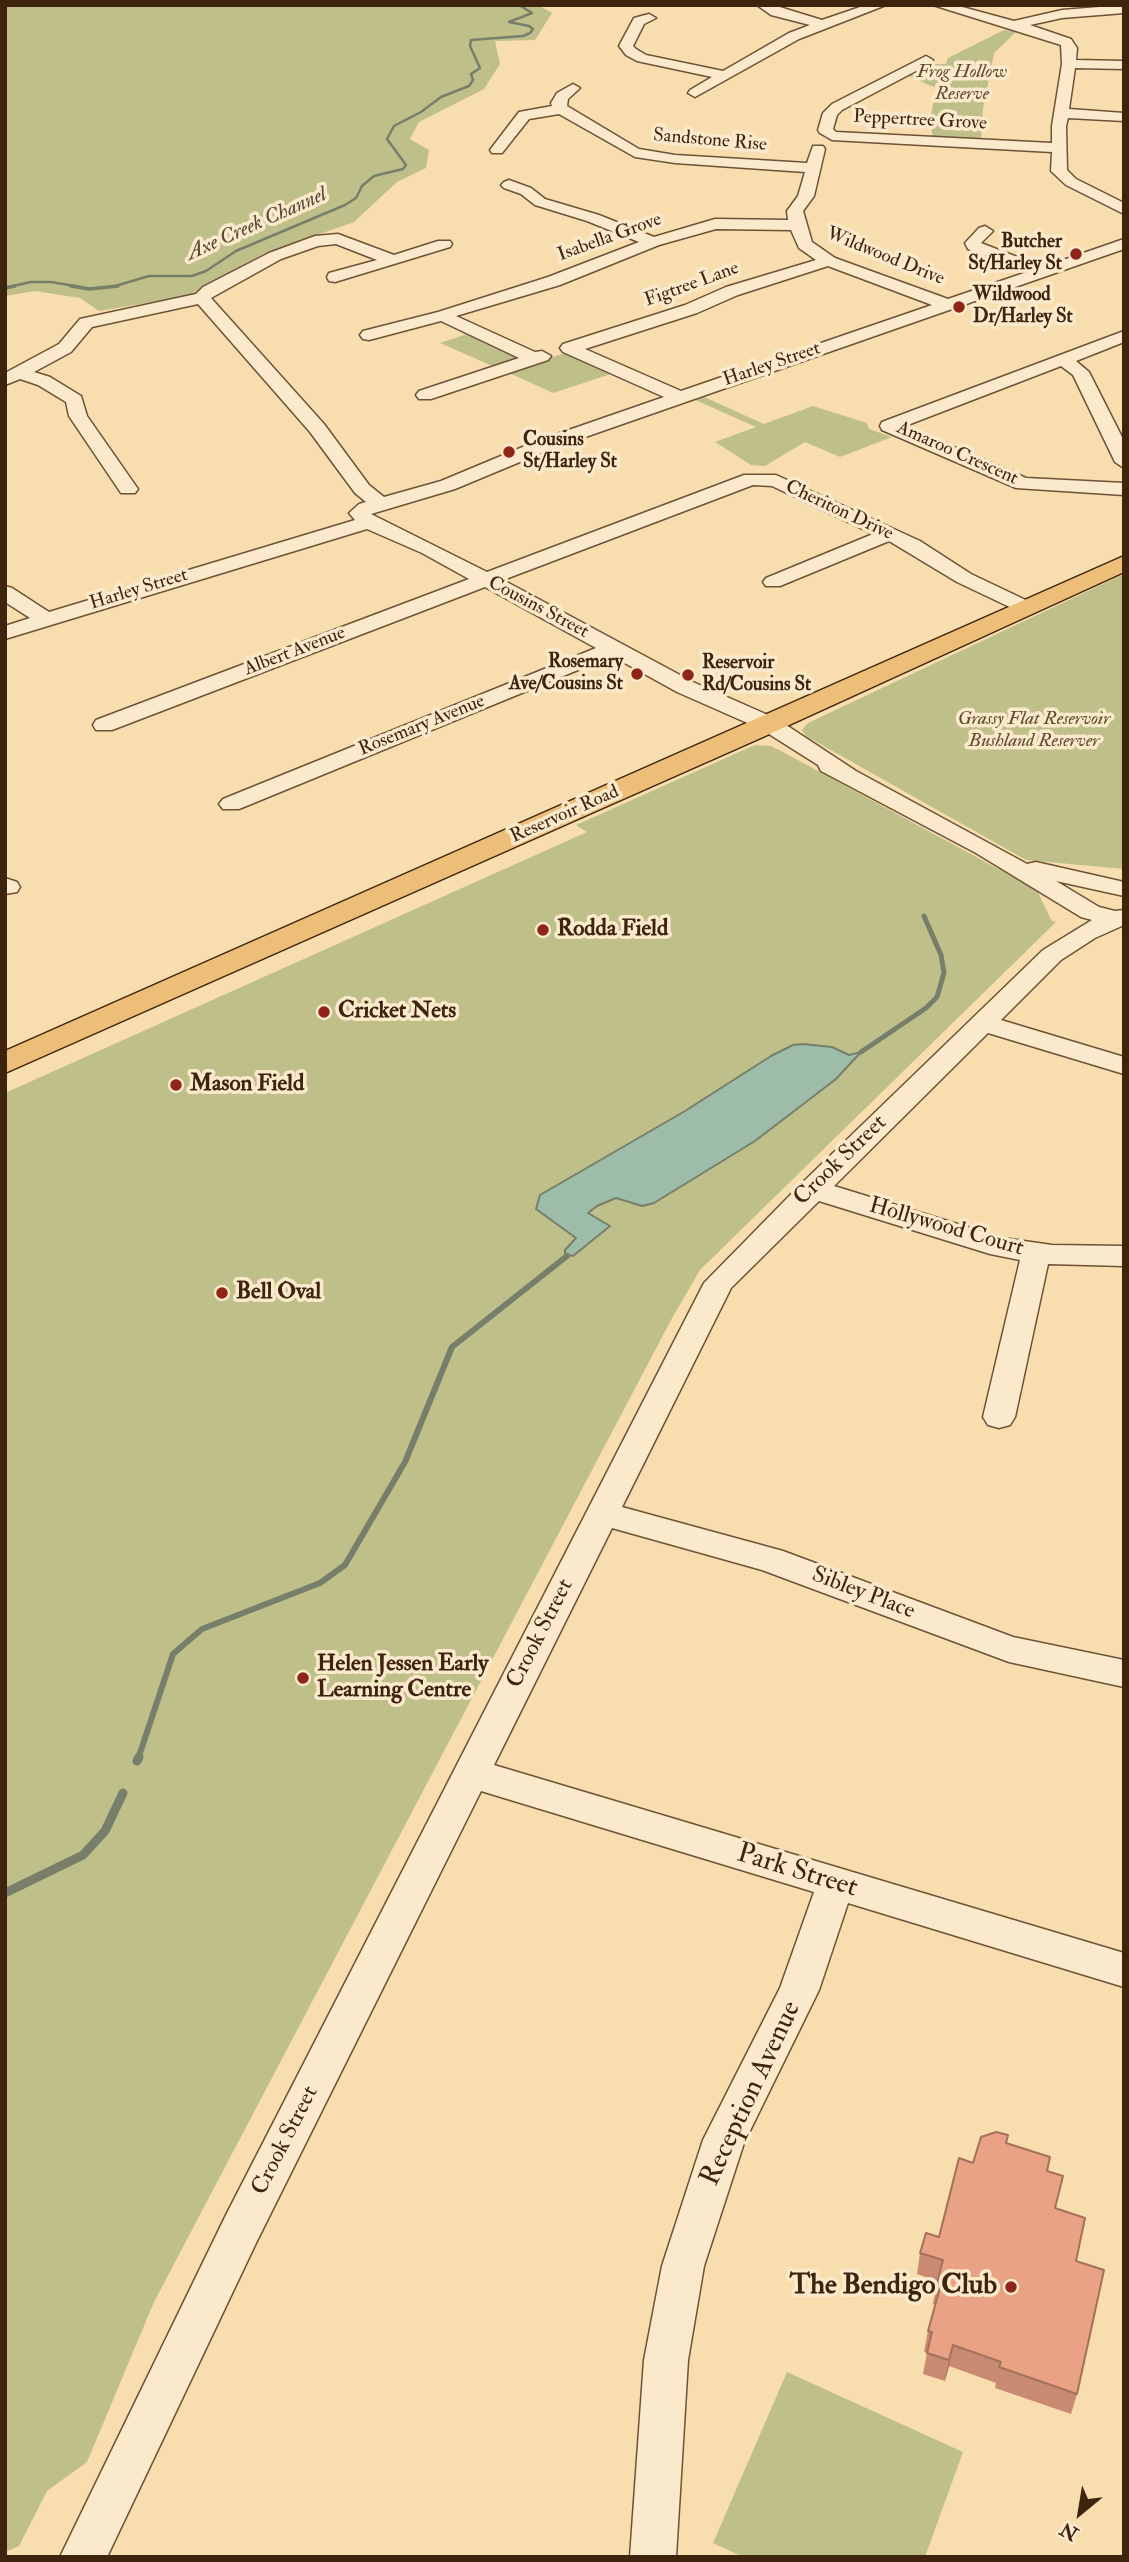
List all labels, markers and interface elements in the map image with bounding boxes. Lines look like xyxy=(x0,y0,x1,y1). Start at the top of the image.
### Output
park label: Frog Hollow Reserve xyxy=(917,62,1007,106)
street label: Peppertree Grove xyxy=(853,106,987,136)
street label: Sandstone Rise xyxy=(652,125,768,157)
water label: Axe Creek Channel xyxy=(183,183,331,267)
street label: Isabella Grove xyxy=(555,209,665,267)
street label: Wildwood Drive xyxy=(823,223,947,291)
place label: Butcher St/Harley St xyxy=(968,232,1062,276)
marker: Butcher St/Harley St xyxy=(1068,246,1084,262)
street label: Figtree Lane xyxy=(642,257,742,313)
place label: Wildwood Dr/Harley St xyxy=(973,285,1073,329)
marker: Wildwood Dr/Harley St xyxy=(951,299,967,315)
street label: Harley Street xyxy=(720,338,824,392)
street label: Amaroo Crescent xyxy=(893,417,1021,491)
place label: Cousins St/Harley St xyxy=(523,430,617,474)
marker: Cousins St/Harley St xyxy=(501,444,517,460)
street label: Cheriton Drive xyxy=(781,476,897,546)
street label: Harley Street xyxy=(87,564,191,616)
street label: Cousins Street xyxy=(484,572,592,644)
street label: Albert Avenue xyxy=(241,622,349,682)
place label: Rosemary Ave/Cousins St xyxy=(509,652,623,696)
place label: Reservoir Rd/Cousins St xyxy=(702,653,811,697)
marker: Rosemary Ave/Cousins St xyxy=(629,666,645,682)
marker: Reservoir Rd/Cousins St xyxy=(680,667,696,683)
street label: Rosemary Avenue xyxy=(356,690,488,762)
park label: Grassy Flat Reservoir Bushland Reserver xyxy=(958,709,1110,753)
street label: Reservoir Road xyxy=(507,781,623,849)
place label: Rodda Field xyxy=(557,916,668,944)
marker: Rodda Field xyxy=(535,922,551,938)
place label: Cricket Nets xyxy=(338,998,456,1026)
marker: Cricket Nets xyxy=(316,1004,332,1020)
place label: Mason Field xyxy=(190,1071,304,1099)
marker: Mason Field xyxy=(168,1077,184,1093)
street label: Crook Street xyxy=(789,1110,893,1212)
street label: Hollywood Court xyxy=(866,1193,1026,1263)
place label: Bell Oval xyxy=(236,1279,321,1307)
marker: Bell Oval xyxy=(214,1285,230,1301)
street label: Sibley Place xyxy=(808,1562,918,1626)
street label: Crook Street xyxy=(502,1575,580,1693)
place label: Helen Jessen Early Learning Centre xyxy=(317,1651,488,1705)
marker: Helen Jessen Early Learning Centre xyxy=(295,1670,311,1686)
street label: Park Street xyxy=(733,1838,861,1906)
street label: Reception Avenue xyxy=(695,1996,809,2192)
street label: Crook Street xyxy=(247,2082,325,2200)
place label: The Bendigo Club xyxy=(789,2270,997,2304)
marker: The Bendigo Club xyxy=(1003,2279,1019,2295)
north arrow xyxy=(1045,2478,1115,2548)
text: N xyxy=(1056,2517,1083,2546)

